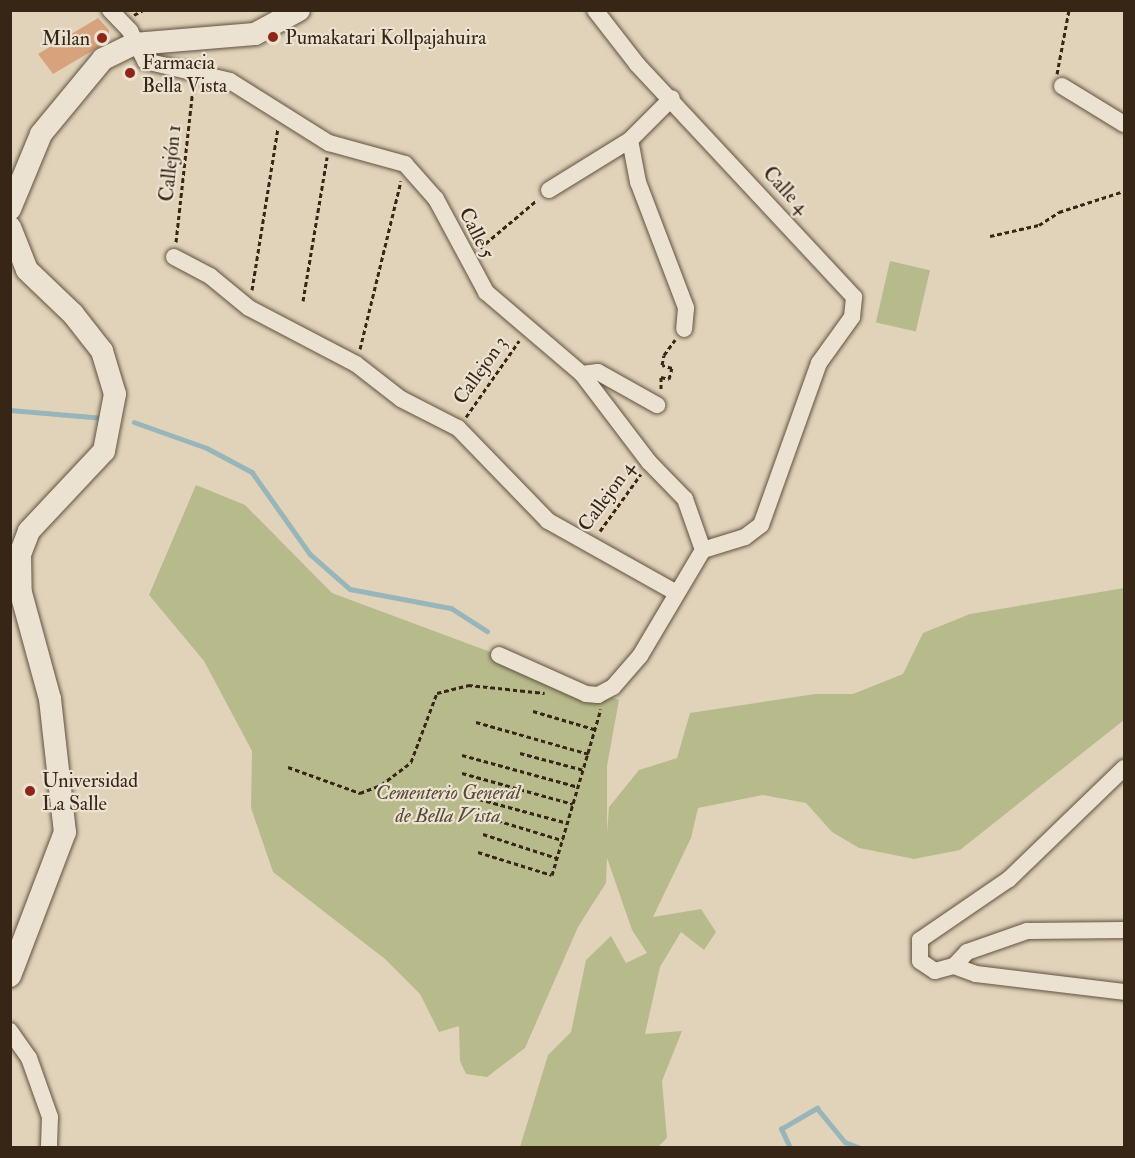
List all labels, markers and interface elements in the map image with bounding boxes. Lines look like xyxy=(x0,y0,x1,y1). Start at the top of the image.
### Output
place label: Pumakatari Kollpajahuira xyxy=(285,25,486,49)
place label: Milan xyxy=(42,26,90,50)
marker: Pumakatari Kollpajahuira xyxy=(266,30,280,44)
marker: Milan xyxy=(95,31,109,45)
place label: Farmacia Bella Vista xyxy=(142,50,227,97)
marker: Farmacia Bella Vista xyxy=(123,66,137,80)
street label: Callejón 1 xyxy=(154,123,186,203)
street label: Calle 4 xyxy=(758,161,814,219)
street label: Calle 5 xyxy=(454,203,500,263)
street label: Callejon 3 xyxy=(448,331,512,409)
street label: Callejon 4 xyxy=(573,456,639,536)
place label: Universidad La Salle xyxy=(42,768,138,815)
park label: Cementerio General de Bella Vista xyxy=(376,780,520,827)
marker: Universidad La Salle xyxy=(23,784,37,798)

